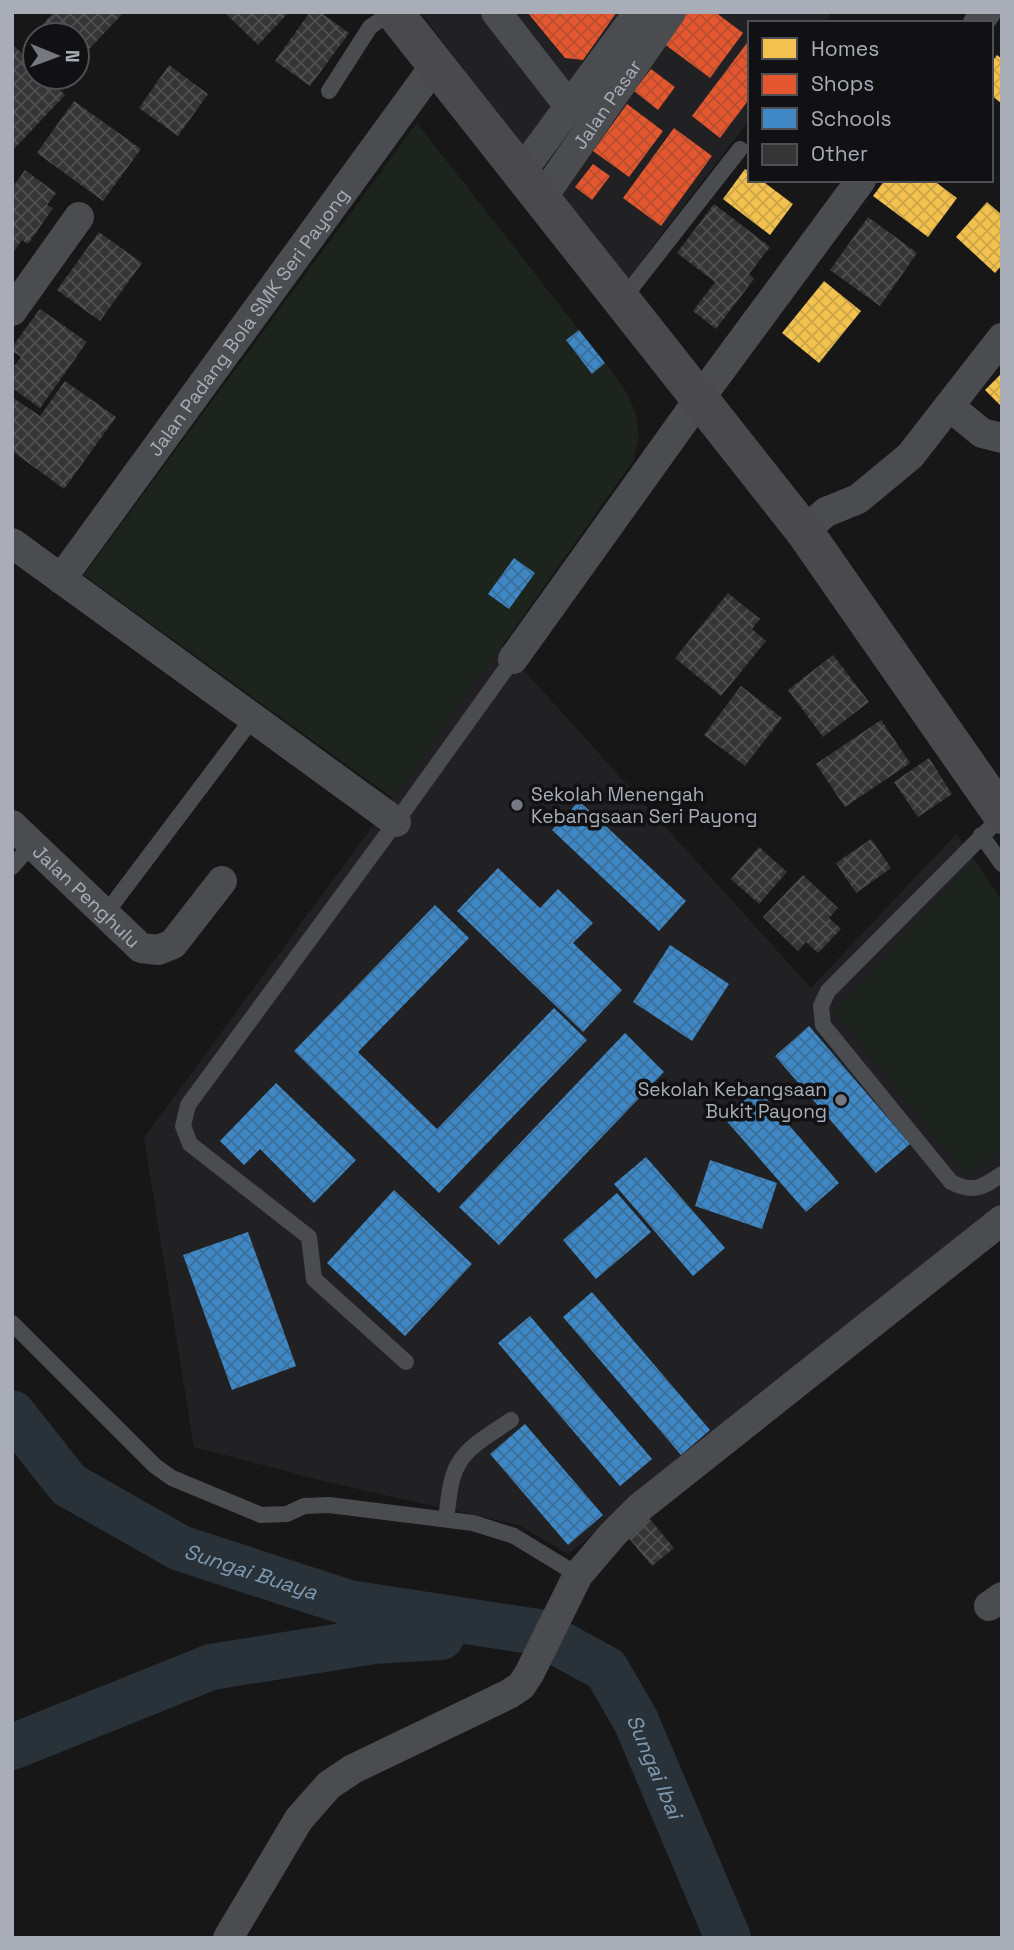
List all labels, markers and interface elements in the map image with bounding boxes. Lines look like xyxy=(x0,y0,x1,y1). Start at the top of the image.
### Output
north arrow xyxy=(21,21,91,91)
legend xyxy=(748,21,993,182)
text: Homes xyxy=(811,35,879,62)
text: N xyxy=(60,50,85,63)
street label: Jalan Pasar xyxy=(567,54,647,154)
text: Shops xyxy=(811,70,874,97)
text: Schools xyxy=(811,105,891,132)
text: Other xyxy=(811,140,868,167)
street label: Jalan Padang Bola SMK Seri Payong xyxy=(142,183,354,461)
place label: Sekolah Menengah Kebangsaan Seri Payong xyxy=(531,782,757,829)
marker: Sekolah Menengah Kebangsaan Seri Payong xyxy=(509,797,525,813)
street label: Jalan Penghulu xyxy=(27,839,146,953)
place label: Sekolah Kebangsaan Bukit Payong xyxy=(638,1077,827,1124)
marker: Sekolah Kebangsaan Bukit Payong xyxy=(833,1092,849,1108)
water label: Sungai Buaya xyxy=(181,1537,322,1606)
water label: Sungai Ibai xyxy=(621,1710,690,1825)

